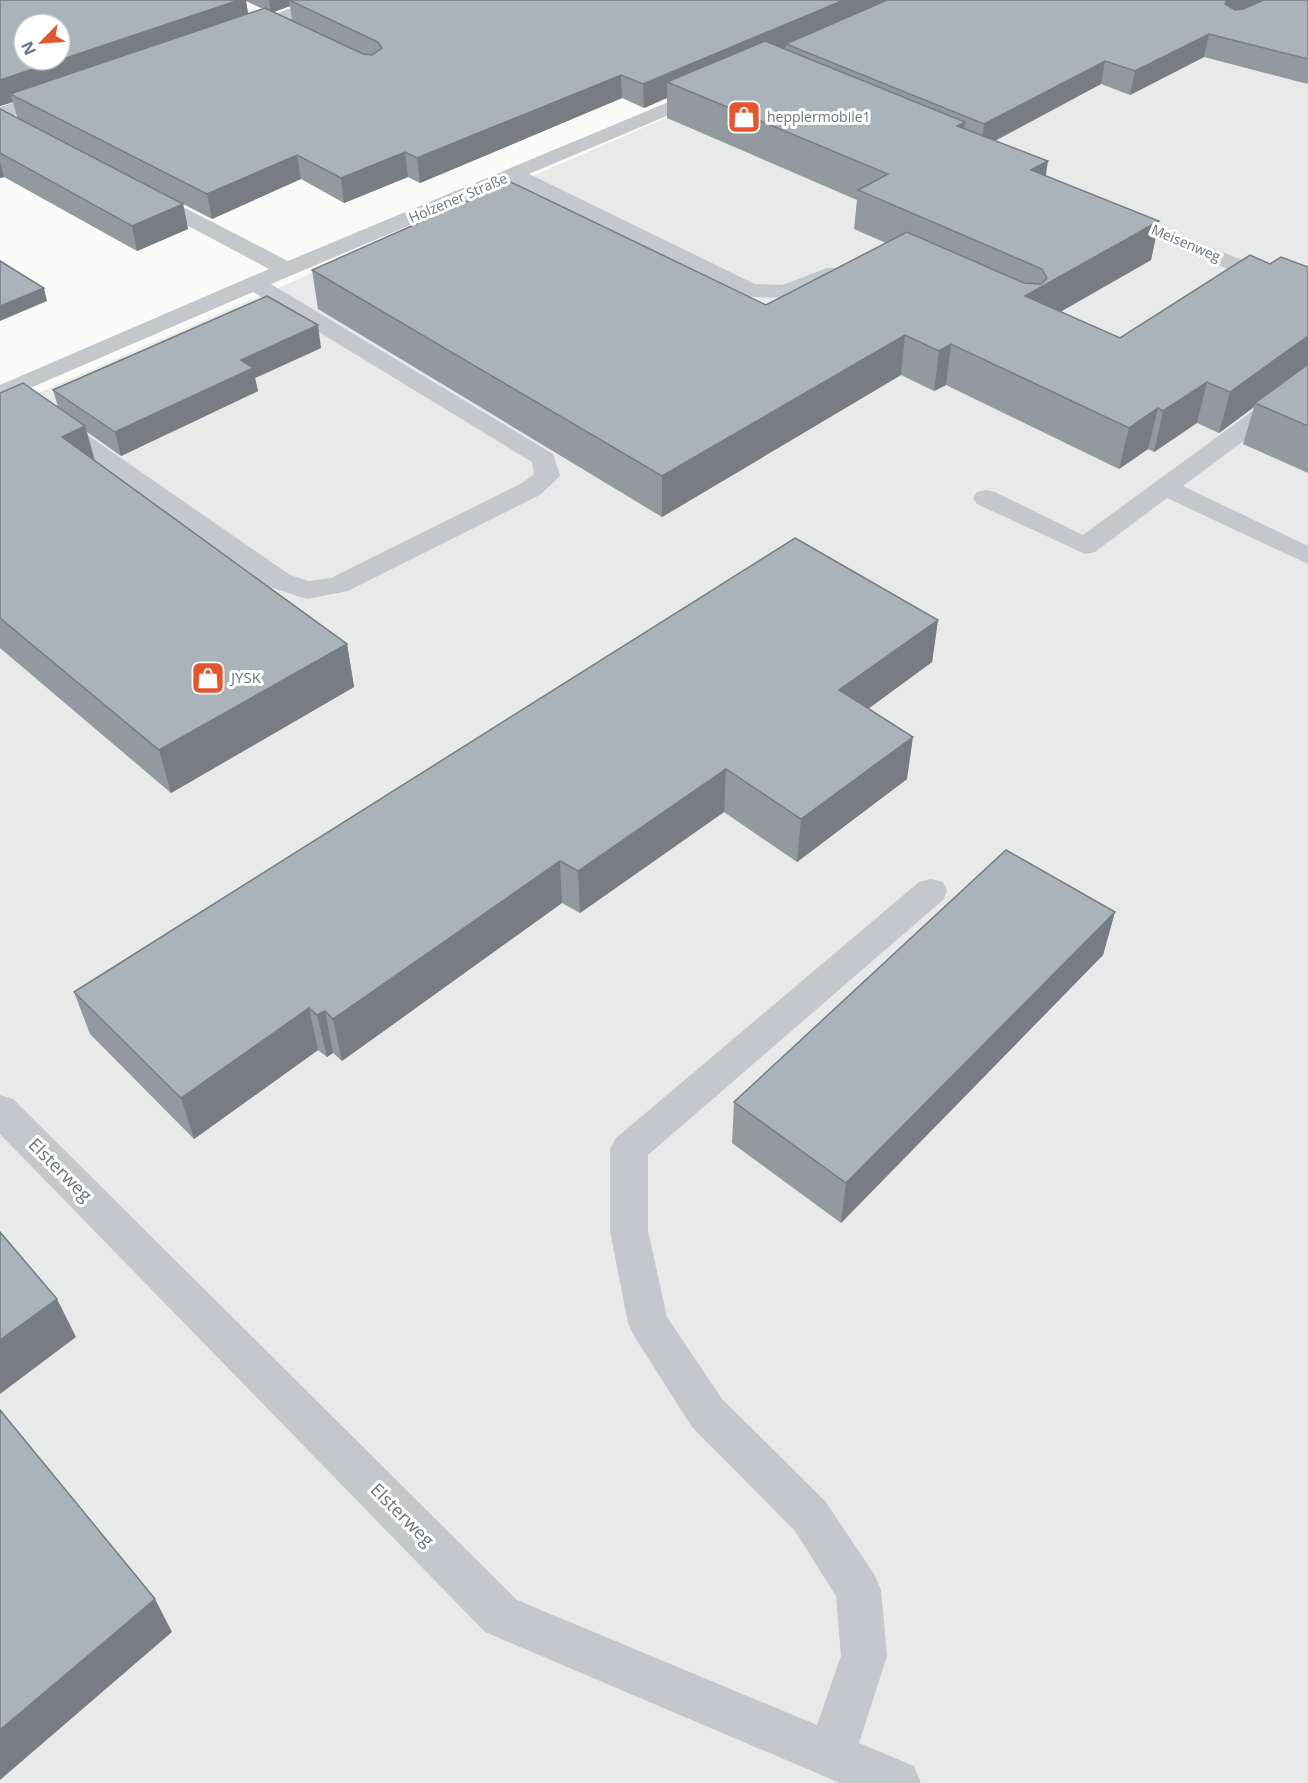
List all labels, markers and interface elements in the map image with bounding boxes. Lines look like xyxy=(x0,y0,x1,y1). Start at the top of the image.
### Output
north arrow xyxy=(12,12,72,72)
text: N xyxy=(16,38,41,59)
shop icon: hepplermobile1 xyxy=(726,99,762,135)
place label: hepplermobile1 xyxy=(767,107,871,126)
street label: Holzener Straße xyxy=(406,168,510,227)
street label: Meisenweg xyxy=(1149,219,1224,266)
shop icon: JYSK xyxy=(190,660,226,696)
place label: JYSK xyxy=(229,667,262,687)
street label: Elsterweg xyxy=(24,1132,98,1207)
street label: Elsterweg xyxy=(366,1477,440,1552)

